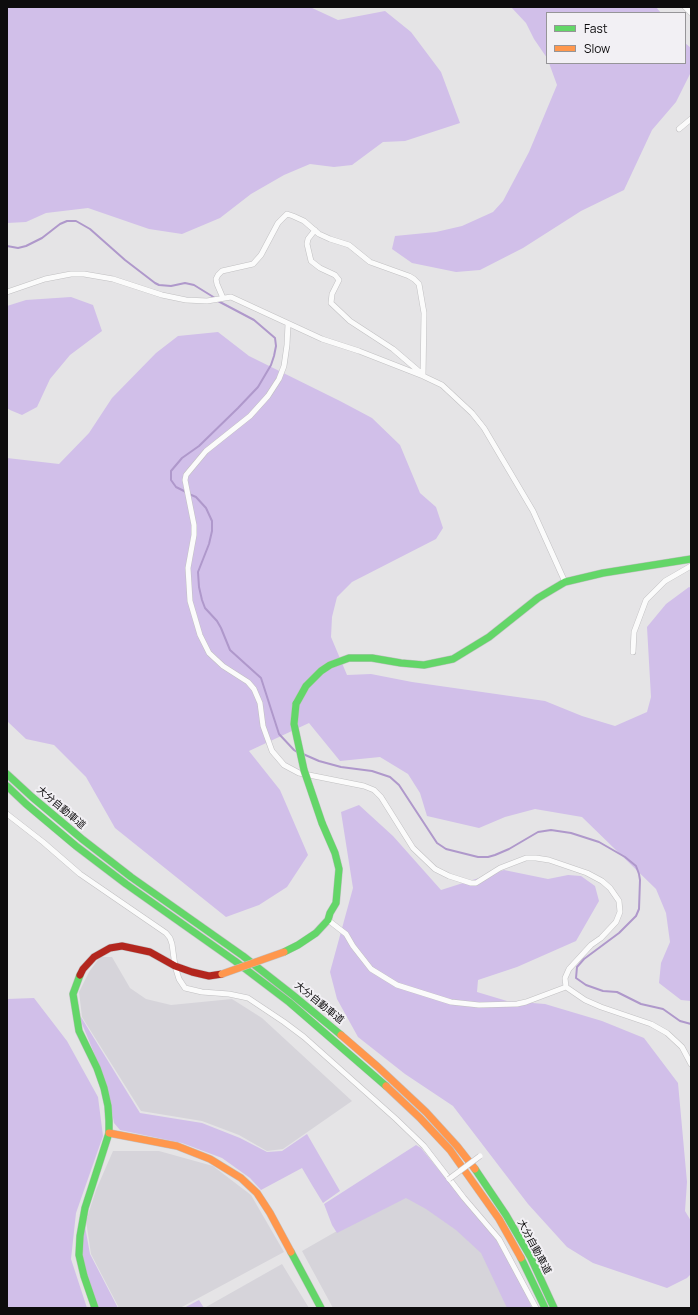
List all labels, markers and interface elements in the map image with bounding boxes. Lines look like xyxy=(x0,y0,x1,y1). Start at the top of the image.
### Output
legend xyxy=(546,12,686,64)
text: Fast xyxy=(584,20,608,37)
text: Slow xyxy=(584,40,610,57)
street label: 大分自動車道 xyxy=(34,784,88,832)
street label: 大分自動車道 xyxy=(292,979,346,1027)
street label: 大分自動車道 xyxy=(515,1218,553,1276)

